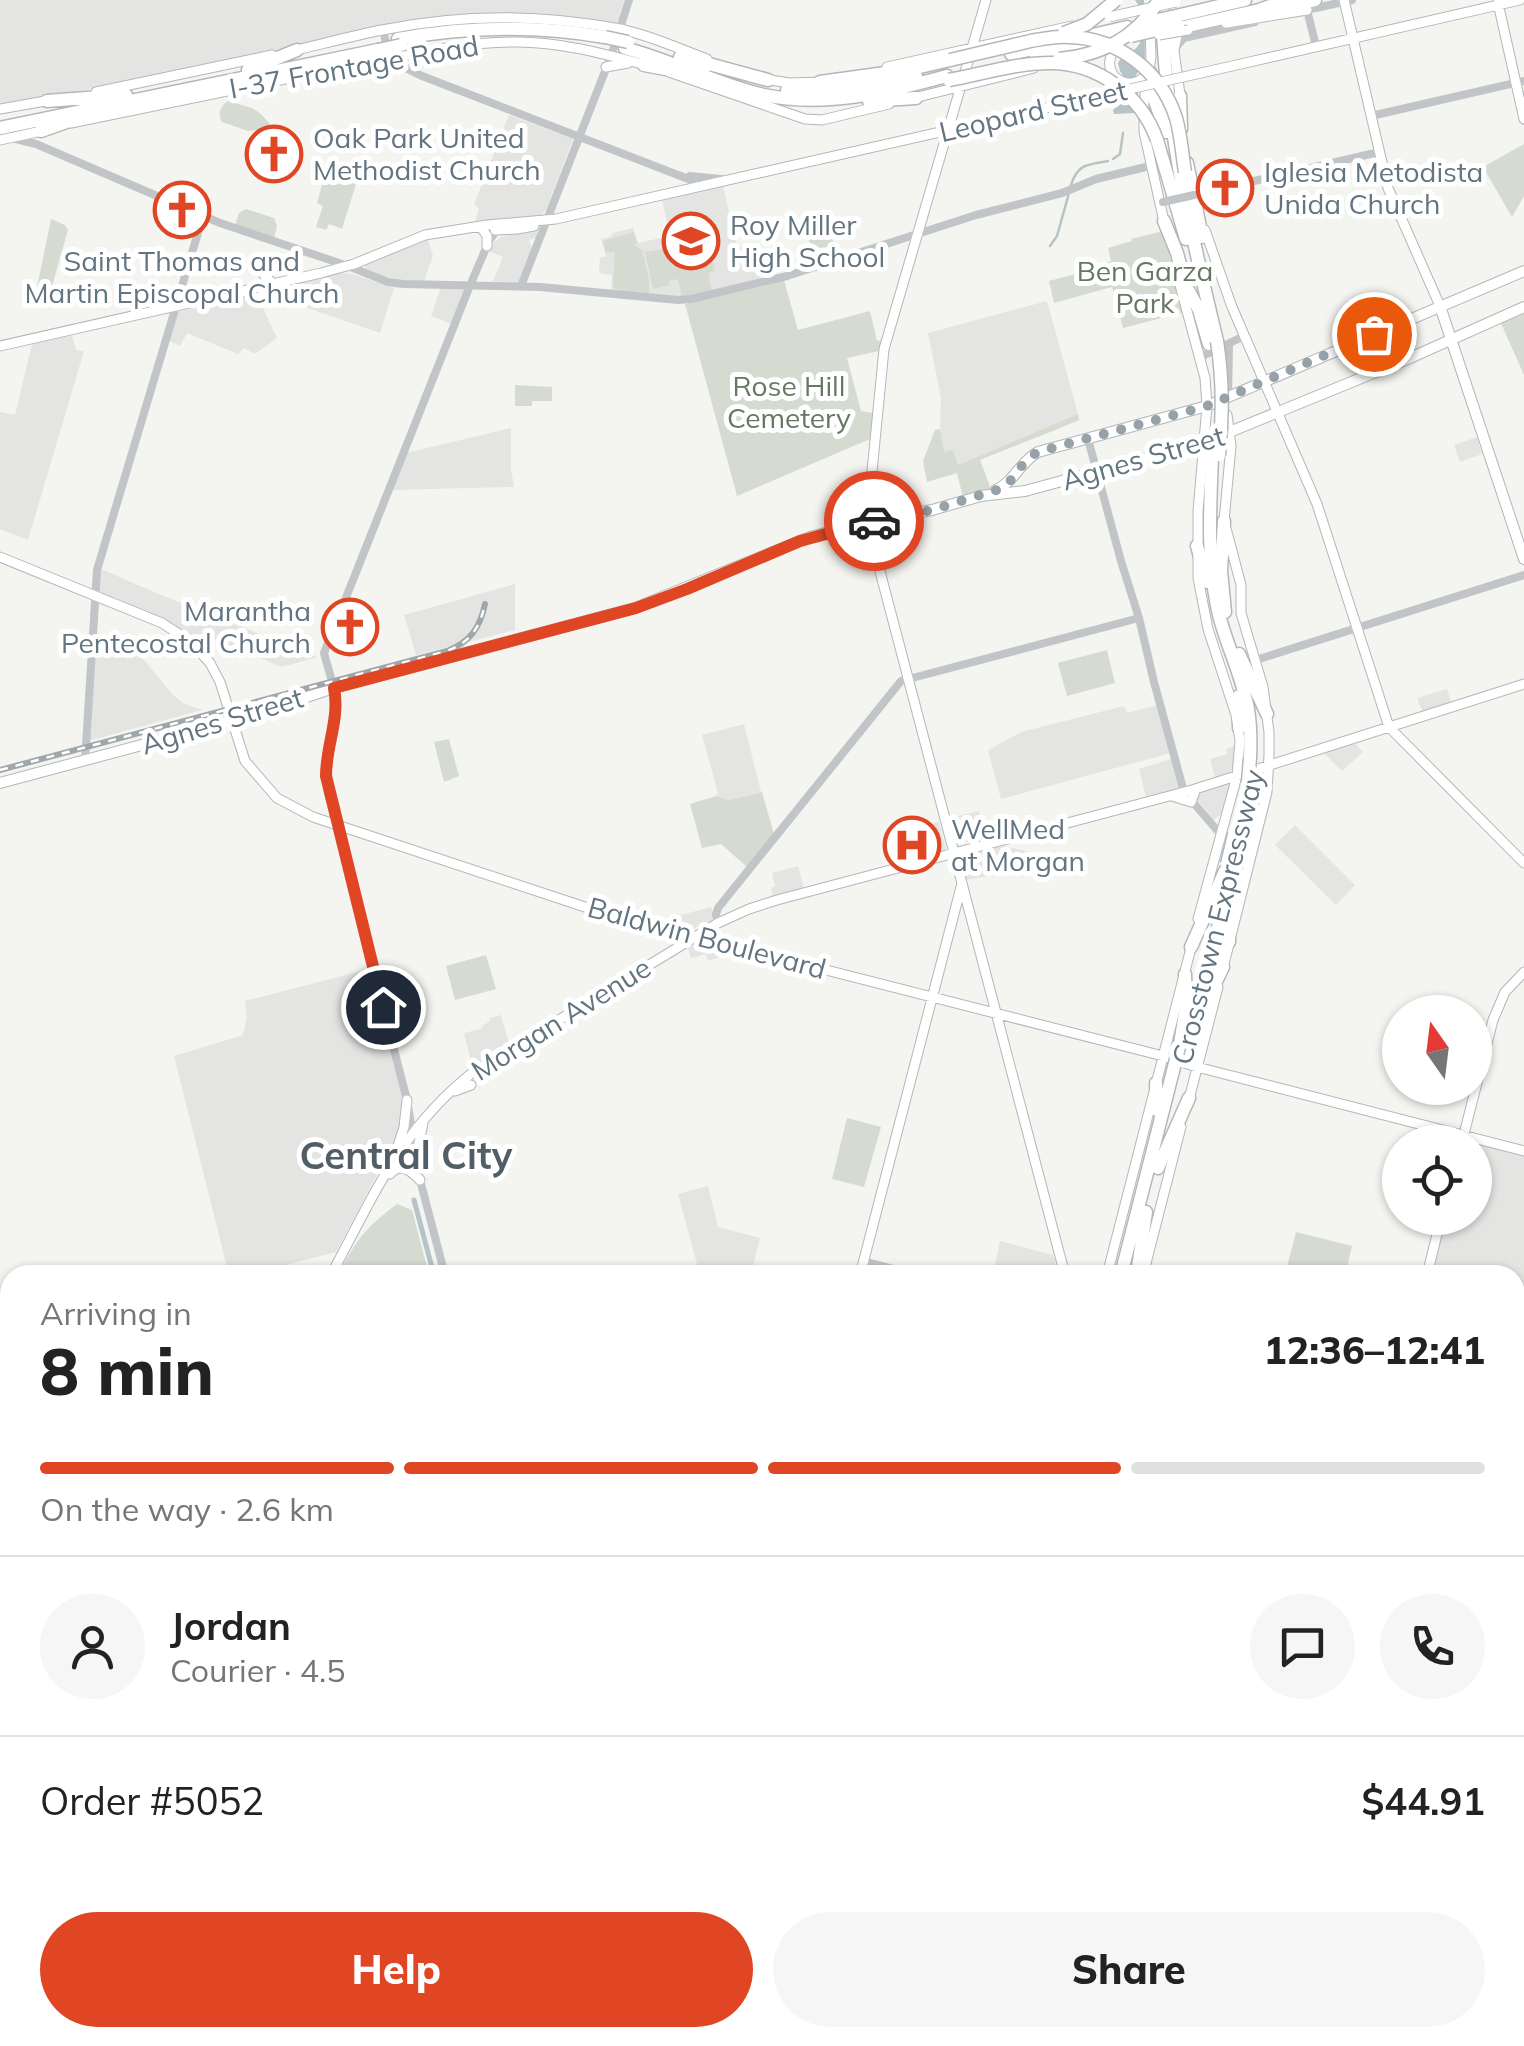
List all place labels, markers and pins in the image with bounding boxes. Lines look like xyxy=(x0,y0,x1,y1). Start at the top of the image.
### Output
place label: Oak Park United Methodist Church xyxy=(313,120,541,187)
church icon: Oak Park United Methodist Church xyxy=(244,124,304,184)
place label: Iglesia Metodista Unida Church xyxy=(1264,154,1483,221)
church icon: Iglesia Metodista Unida Church xyxy=(1195,158,1255,218)
church icon: Saint Thomas and Martin Episcopal Church xyxy=(152,180,212,240)
place label: Roy Miller High School xyxy=(730,207,885,274)
school or university icon: Roy Miller High School xyxy=(661,211,721,271)
place label: Saint Thomas and Martin Episcopal Church xyxy=(25,243,339,310)
pin xyxy=(1332,292,1417,377)
place label: Marantha Pentecostal Church xyxy=(61,593,311,660)
church icon: Marantha Pentecostal Church xyxy=(320,597,380,657)
place label: WellMed at Morgan xyxy=(951,811,1085,878)
hospital icon: WellMed at Morgan xyxy=(882,815,942,875)
pin xyxy=(341,965,426,1050)

